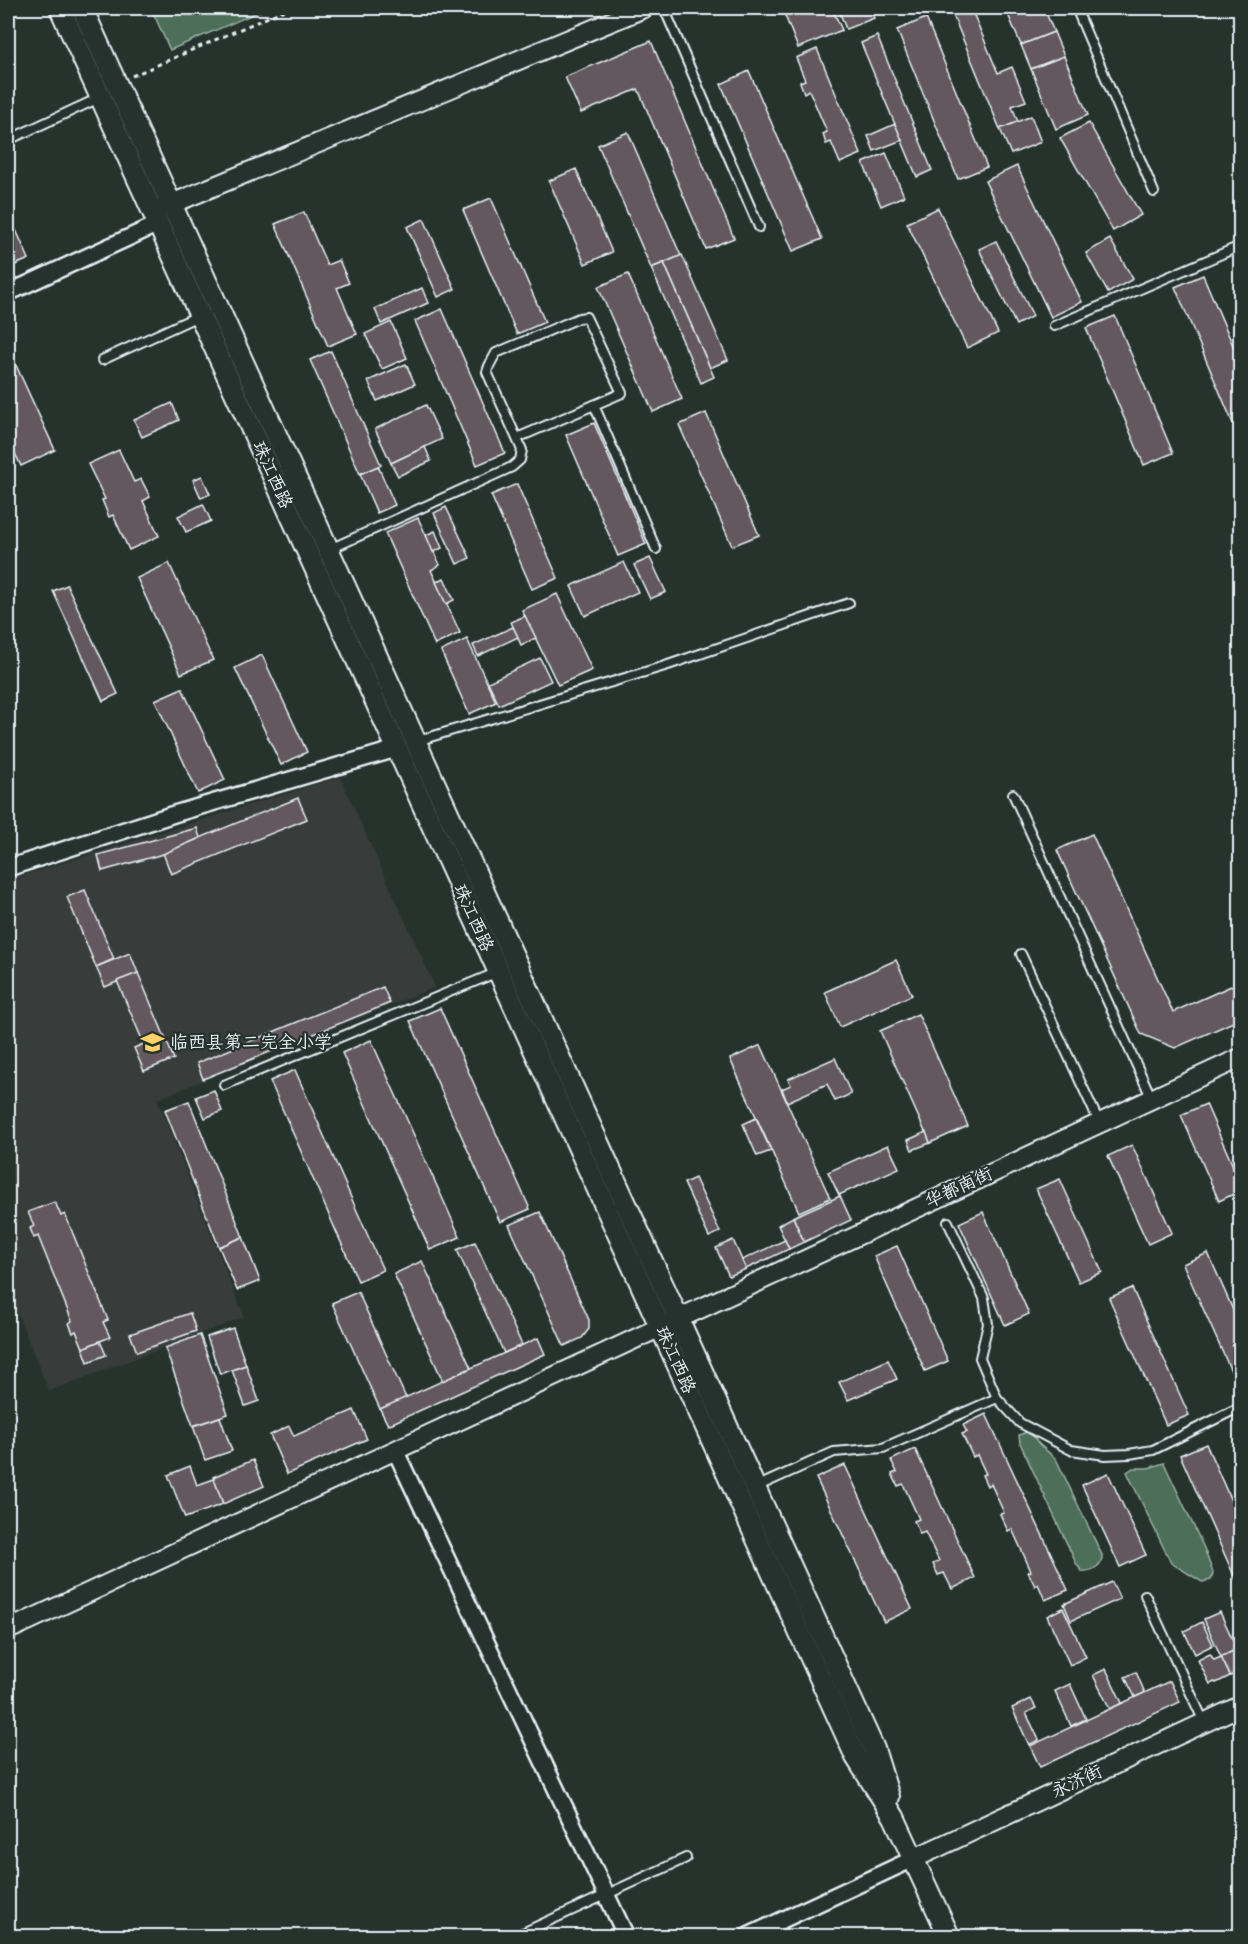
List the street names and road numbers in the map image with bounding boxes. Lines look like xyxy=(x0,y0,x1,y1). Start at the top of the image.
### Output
street label: 珠江西路 xyxy=(246,437,298,513)
street label: 珠江西路 xyxy=(447,880,499,956)
street label: 华都南街 xyxy=(921,1162,997,1214)
street label: 珠江西路 xyxy=(649,1322,701,1398)
street label: 永济街 xyxy=(1047,1760,1107,1804)

